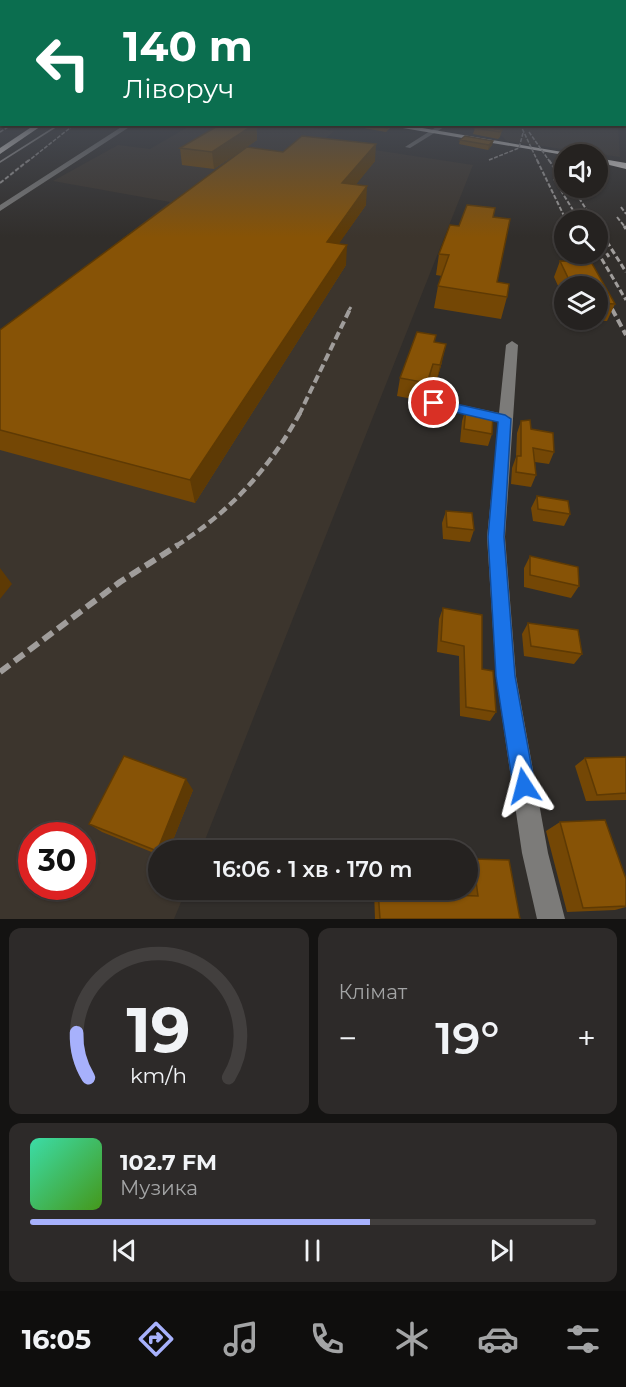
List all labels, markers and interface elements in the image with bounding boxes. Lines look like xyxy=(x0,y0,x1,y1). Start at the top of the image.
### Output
text: 140 m xyxy=(123,20,253,72)
icon: left xyxy=(24,24,102,102)
text: Ліворуч xyxy=(123,72,235,105)
map controls xyxy=(554,144,608,330)
button: sound xyxy=(554,144,608,198)
button: search xyxy=(554,210,608,264)
button: layers xyxy=(554,276,608,330)
pin xyxy=(408,377,459,428)
icon: arrive xyxy=(417,386,450,419)
position arrow xyxy=(492,754,556,818)
speed limit sign: 30 xyxy=(18,822,96,900)
text: 16:06 · 1 хв · 170 m xyxy=(214,856,412,883)
text: Клімат xyxy=(339,980,407,1004)
text: 19 xyxy=(127,992,191,1068)
text: 19° xyxy=(435,1010,499,1065)
text: − xyxy=(339,1018,357,1058)
text: + xyxy=(577,1018,596,1058)
text: km/h xyxy=(130,1062,187,1088)
text: 102.7 FM xyxy=(120,1149,217,1176)
text: Музика xyxy=(120,1176,198,1200)
icon: previous xyxy=(108,1234,141,1267)
icon: pause xyxy=(296,1234,329,1267)
icon: next xyxy=(485,1234,518,1267)
icon: directions xyxy=(135,1318,177,1360)
icon: music xyxy=(220,1318,262,1360)
icon: phone xyxy=(306,1318,348,1360)
icon: climate xyxy=(391,1318,433,1360)
icon: car xyxy=(477,1318,519,1360)
icon: filters xyxy=(562,1318,604,1360)
text: 16:05 xyxy=(22,1323,91,1356)

